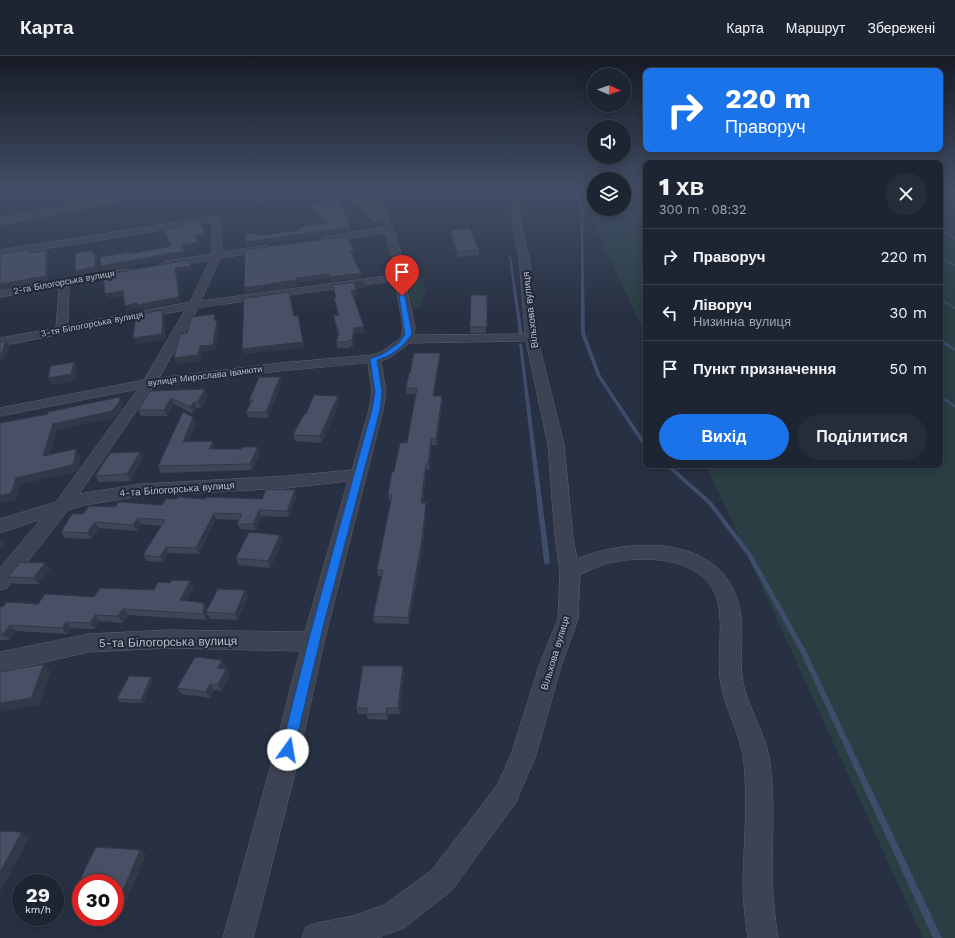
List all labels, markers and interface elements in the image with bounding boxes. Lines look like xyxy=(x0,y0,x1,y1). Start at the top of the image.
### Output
text: Карта xyxy=(20,16,74,39)
text: Карта xyxy=(726,20,764,36)
text: Маршрут xyxy=(786,20,845,36)
text: Збережені xyxy=(867,20,935,36)
north arrow xyxy=(587,68,631,112)
map controls xyxy=(587,68,631,216)
text: 220 m xyxy=(725,82,811,115)
icon: right xyxy=(659,84,711,136)
text: Праворуч xyxy=(725,116,806,137)
button: sound xyxy=(587,120,631,164)
button: layers xyxy=(587,172,631,216)
text: 1 хв xyxy=(659,173,704,201)
button: close xyxy=(885,173,927,215)
text: 300 m · 08:32 xyxy=(659,202,746,217)
icon: right xyxy=(659,246,681,268)
text: Праворуч xyxy=(693,248,766,266)
text: 220 m xyxy=(881,248,927,266)
pin xyxy=(385,255,419,296)
icon: arrive xyxy=(391,261,413,283)
street label: 2-га Білогорська вулиця xyxy=(13,268,116,296)
street label: Вільхова вулиця xyxy=(520,271,540,349)
text: Ліворуч xyxy=(693,296,752,314)
icon: left xyxy=(659,302,681,324)
text: 30 m xyxy=(890,304,927,322)
street label: 3-тя Білогорська вулиця xyxy=(40,309,144,339)
text: Низинна вулиця xyxy=(693,314,791,329)
icon: arrive xyxy=(659,358,681,380)
text: Пункт призначення xyxy=(693,360,836,378)
text: 50 m xyxy=(890,360,927,378)
street label: вулиця Мирослава Іванюти xyxy=(147,364,263,388)
button: Вихід xyxy=(659,414,789,460)
button: Поділитися xyxy=(797,414,927,460)
street label: 4-та Білогорська вулиця xyxy=(119,479,235,499)
street label: Вільхова вулиця xyxy=(538,615,572,691)
street label: 5-та Білогорська вулиця xyxy=(99,634,237,650)
position arrow xyxy=(267,729,309,771)
speed limit sign: 30 xyxy=(72,874,124,926)
text: 29 xyxy=(26,883,50,907)
text: km/h xyxy=(25,904,51,915)

